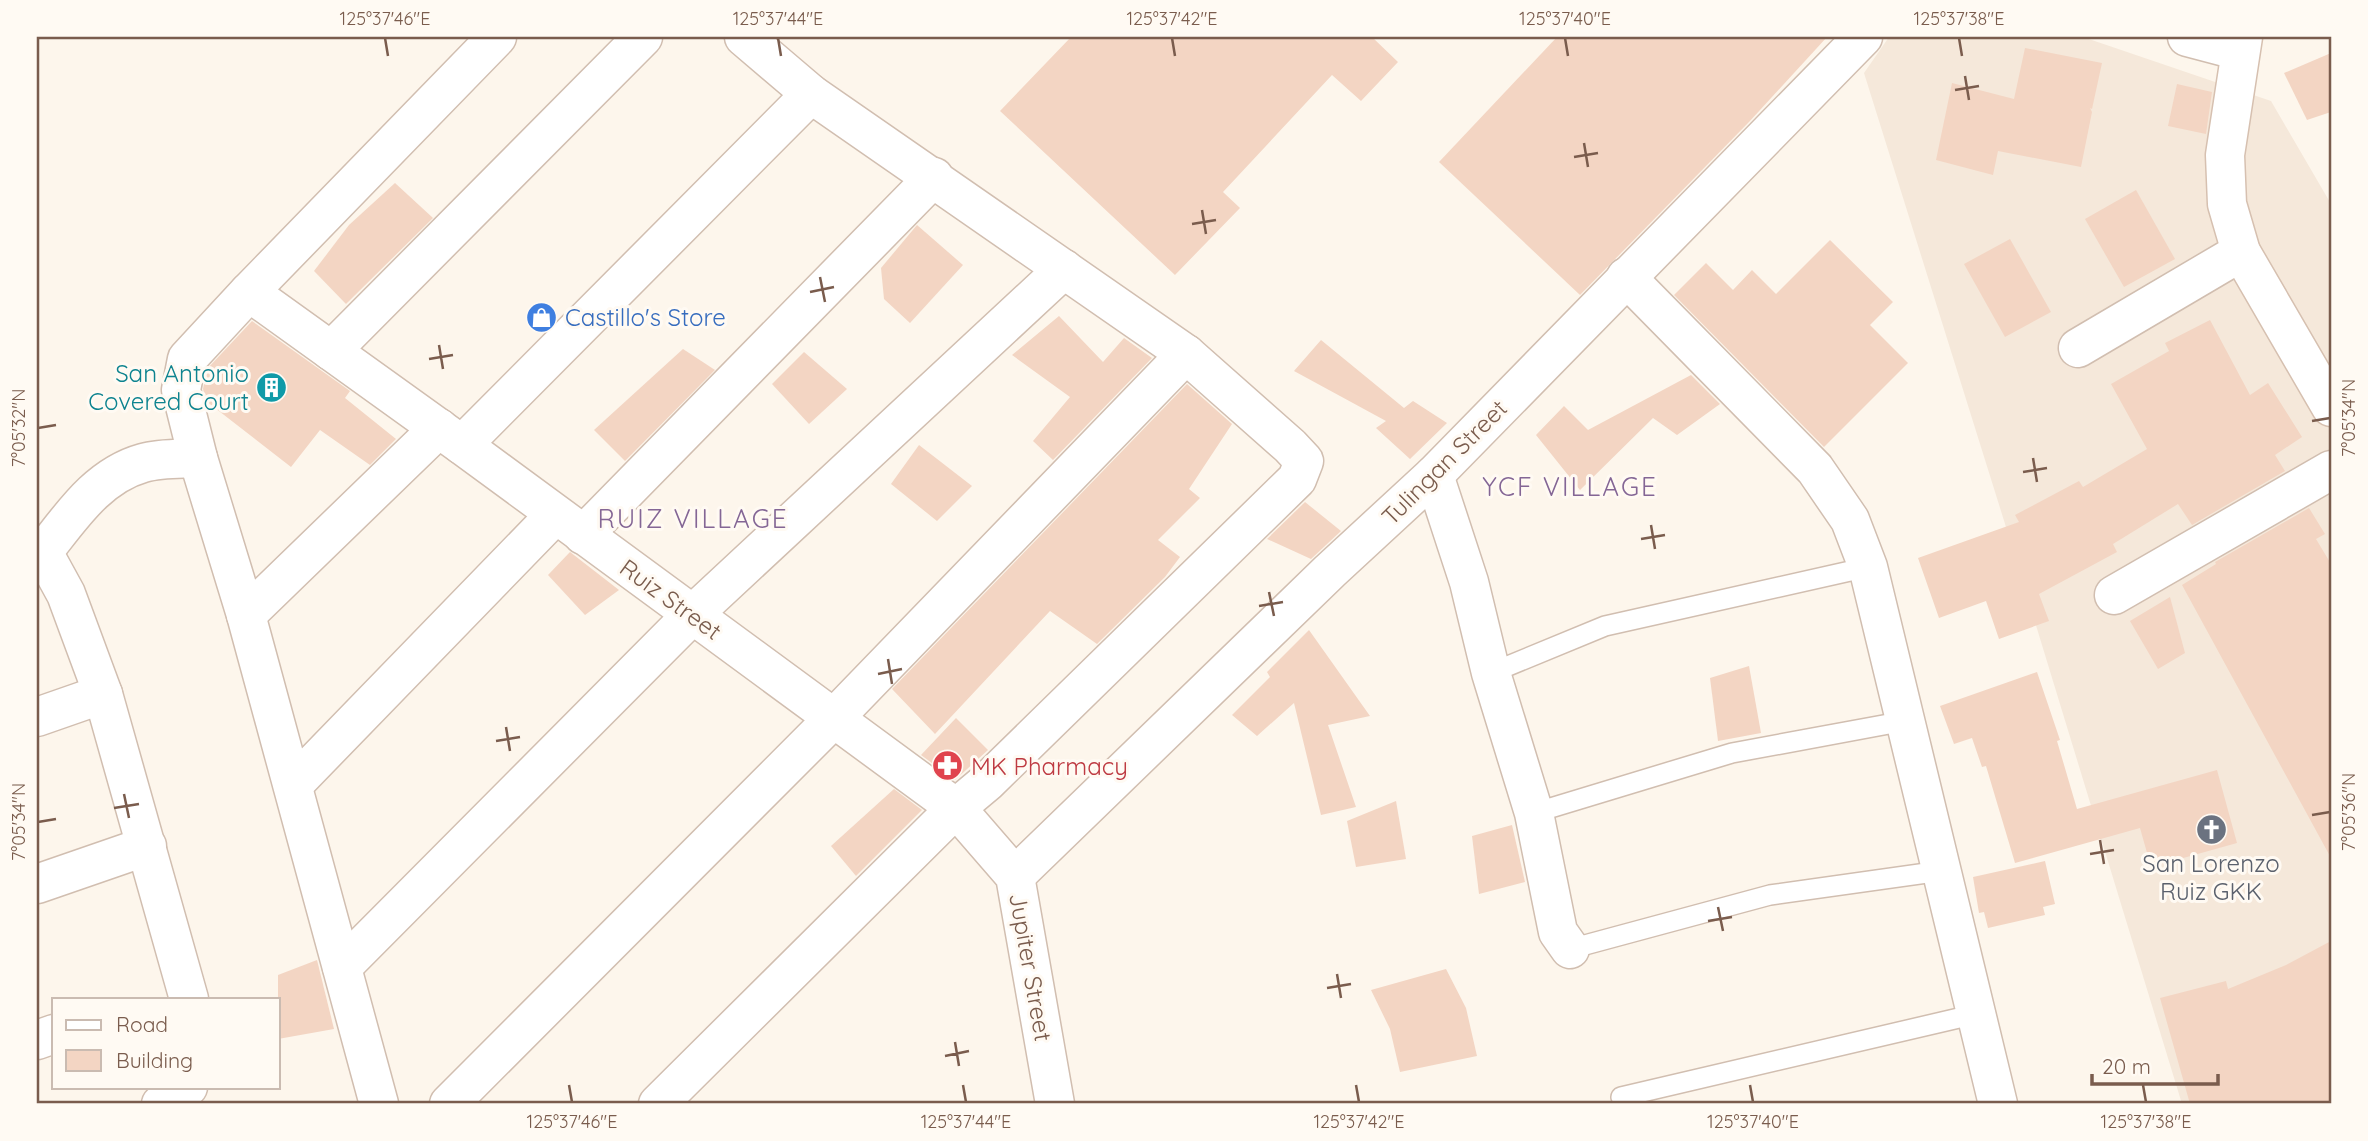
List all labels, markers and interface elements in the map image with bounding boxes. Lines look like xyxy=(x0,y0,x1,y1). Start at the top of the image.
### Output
text: 125°37'46"E xyxy=(340,7,430,30)
text: 125°37'44"E xyxy=(733,7,823,30)
text: 125°37'42"E xyxy=(1126,7,1218,30)
text: 125°37'40"E xyxy=(1519,7,1611,30)
text: 125°37'38"E xyxy=(1914,7,2004,30)
shop icon: Castillo's Store xyxy=(525,300,559,334)
place label: Castillo's Store xyxy=(565,302,726,332)
place label: San Antonio Covered Court xyxy=(88,358,249,416)
building icon: San Antonio Covered Court xyxy=(255,370,289,404)
text: 7°05'34"N xyxy=(2337,379,2360,457)
text: 7°05'32"N xyxy=(7,389,30,467)
street label: Tulingan Street xyxy=(1375,393,1513,531)
district label: YCF VILLAGE xyxy=(1482,470,1658,503)
district label: RUIZ VILLAGE xyxy=(597,502,789,535)
street label: Ruiz Street xyxy=(614,552,728,646)
pharmacy icon: MK Pharmacy xyxy=(931,749,965,783)
place label: MK Pharmacy xyxy=(971,751,1128,781)
text: 7°05'36"N xyxy=(2337,773,2360,851)
text: 7°05'34"N xyxy=(7,783,30,861)
church icon: San Lorenzo Ruiz GKK xyxy=(2194,812,2228,846)
place label: San Lorenzo Ruiz GKK xyxy=(2142,848,2280,906)
street label: Jupiter Street xyxy=(1003,891,1059,1043)
legend xyxy=(52,998,280,1088)
text: Road xyxy=(116,1011,168,1037)
scale bar xyxy=(2092,1043,2218,1087)
text: Building xyxy=(116,1047,193,1073)
text: 20 m xyxy=(2102,1053,2151,1079)
text: 125°37'46"E xyxy=(527,1110,617,1133)
text: 125°37'44"E xyxy=(921,1110,1011,1133)
text: 125°37'42"E xyxy=(1313,1110,1405,1133)
text: 125°37'40"E xyxy=(1707,1110,1799,1133)
text: 125°37'38"E xyxy=(2101,1110,2191,1133)

